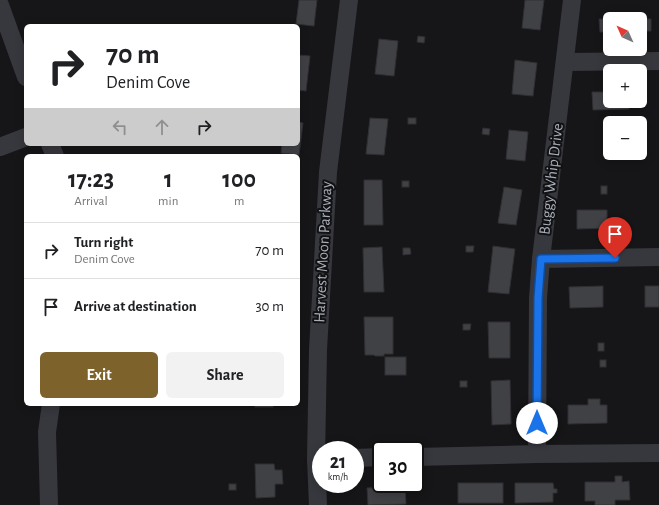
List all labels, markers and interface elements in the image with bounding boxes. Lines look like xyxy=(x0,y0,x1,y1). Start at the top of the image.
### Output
north arrow xyxy=(603,12,647,56)
map controls xyxy=(603,12,647,160)
icon: right xyxy=(40,40,92,92)
text: 70 m xyxy=(106,41,160,69)
button: + xyxy=(603,64,647,108)
text: Denim Cove xyxy=(106,74,190,92)
icon: left xyxy=(109,116,131,138)
icon: ahead xyxy=(151,116,173,138)
icon: right xyxy=(193,116,215,138)
button: − xyxy=(603,116,647,160)
street label: Buggy Whip Drive xyxy=(536,122,567,236)
text: 17:23 xyxy=(68,168,114,192)
text: 1 xyxy=(164,168,173,192)
text: 100 xyxy=(222,168,256,192)
street label: Harvest Moon Parkway xyxy=(311,181,336,323)
text: Arrival xyxy=(74,195,108,208)
text: min xyxy=(158,195,178,208)
text: m xyxy=(234,195,244,208)
pin xyxy=(598,217,632,258)
icon: arrive xyxy=(604,223,626,245)
text: Turn right xyxy=(74,235,133,250)
icon: right xyxy=(40,240,62,262)
text: 70 m xyxy=(255,243,284,258)
text: Denim Cove xyxy=(74,253,135,266)
icon: arrive xyxy=(40,296,62,318)
text: Arrive at destination xyxy=(74,299,197,314)
text: 30 m xyxy=(255,299,284,314)
button: Exit xyxy=(40,352,158,398)
button: Share xyxy=(166,352,284,398)
position arrow xyxy=(516,402,558,444)
speed limit sign: 30 xyxy=(372,441,424,493)
text: 21 xyxy=(330,452,346,472)
text: km/h xyxy=(328,472,348,482)

